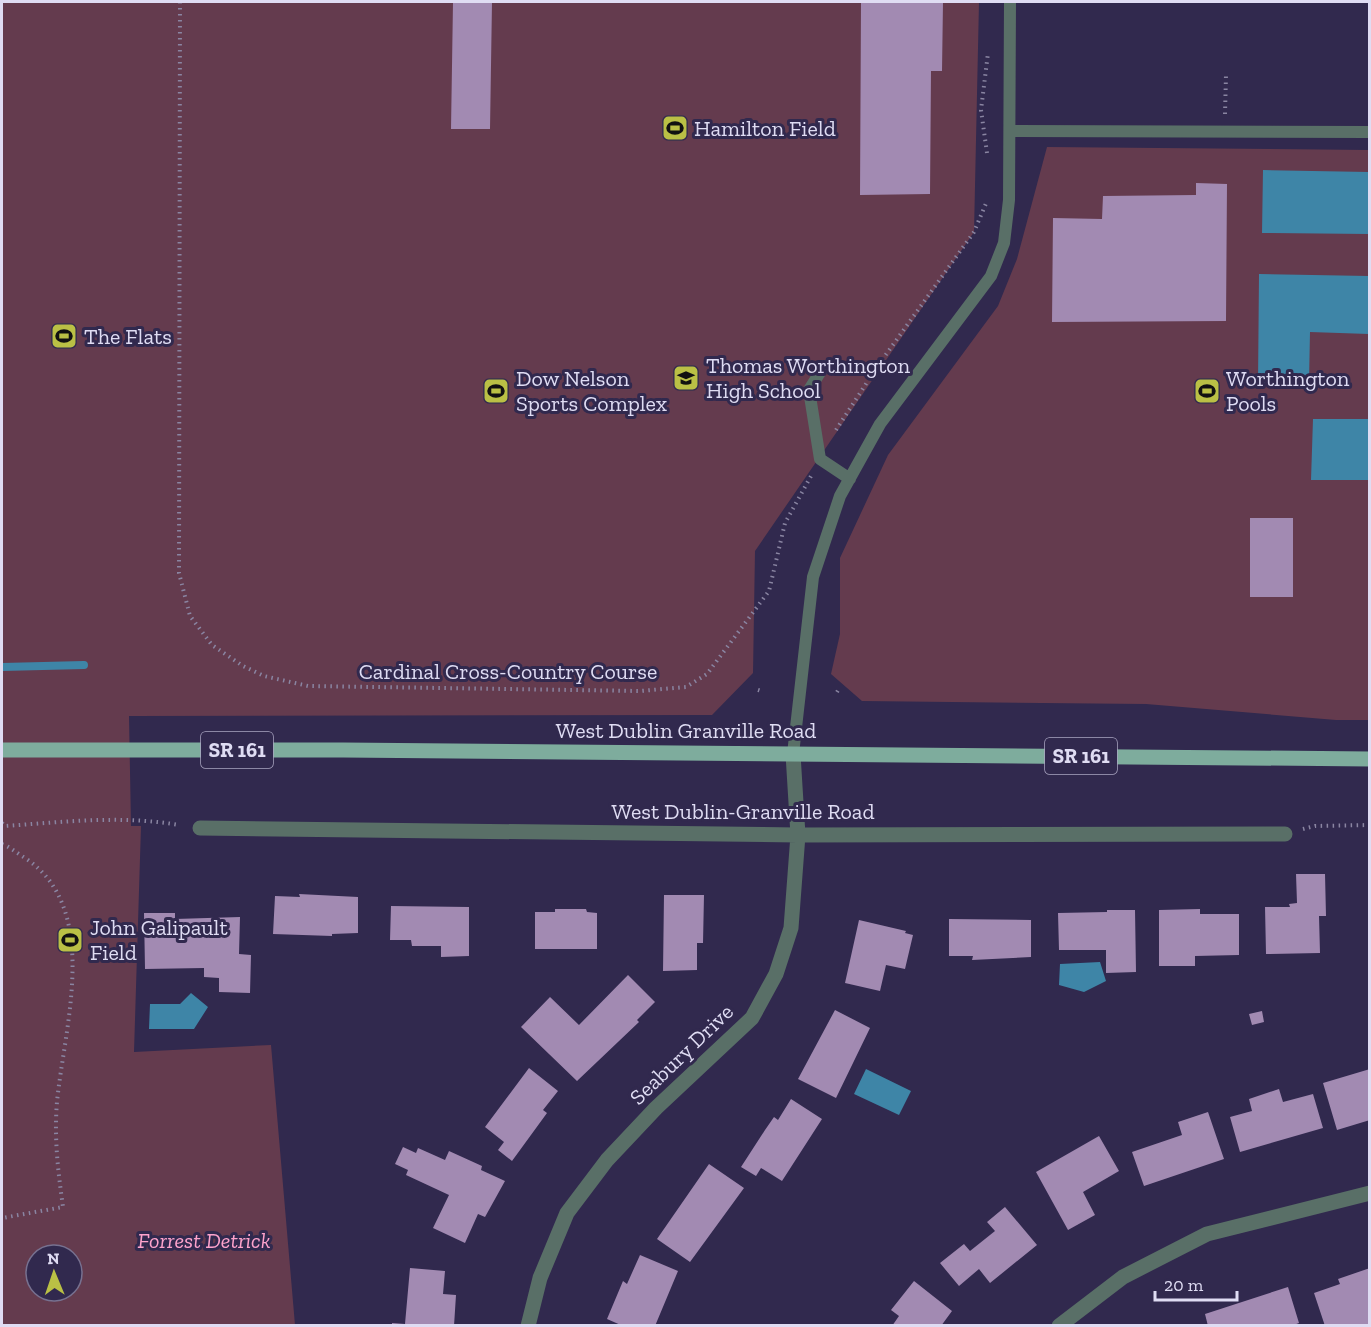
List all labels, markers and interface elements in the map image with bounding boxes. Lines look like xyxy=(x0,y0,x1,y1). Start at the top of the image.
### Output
sports icon: Hamilton Field xyxy=(660,113,690,143)
place label: Hamilton Field xyxy=(694,115,836,142)
sports icon: The Flats xyxy=(49,321,79,351)
place label: The Flats xyxy=(84,323,172,350)
place label: Thomas Worthington High School xyxy=(706,352,911,404)
school or university icon: Thomas Worthington High School xyxy=(671,363,701,393)
place label: Dow Nelson Sports Complex xyxy=(516,365,667,417)
place label: Worthington Pools xyxy=(1226,365,1350,417)
sports icon: Dow Nelson Sports Complex xyxy=(481,376,511,406)
sports icon: Worthington Pools xyxy=(1192,376,1222,406)
street label: Cardinal Cross-Country Course xyxy=(359,658,657,685)
street label: West Dublin Granville Road xyxy=(556,717,816,744)
road number: SR 161 xyxy=(201,732,273,768)
road number: SR 161 xyxy=(1045,738,1117,774)
street label: West Dublin-Granville Road xyxy=(611,798,875,825)
place label: John Galipault Field xyxy=(90,914,228,966)
sports icon: John Galipault Field xyxy=(55,925,85,955)
street label: Seabury Drive xyxy=(624,998,739,1110)
park label: Forrest Detrick xyxy=(137,1227,271,1254)
north arrow xyxy=(24,1243,84,1303)
text: N xyxy=(47,1249,60,1268)
scale bar xyxy=(1155,1264,1238,1302)
text: 20 m xyxy=(1164,1274,1204,1296)

